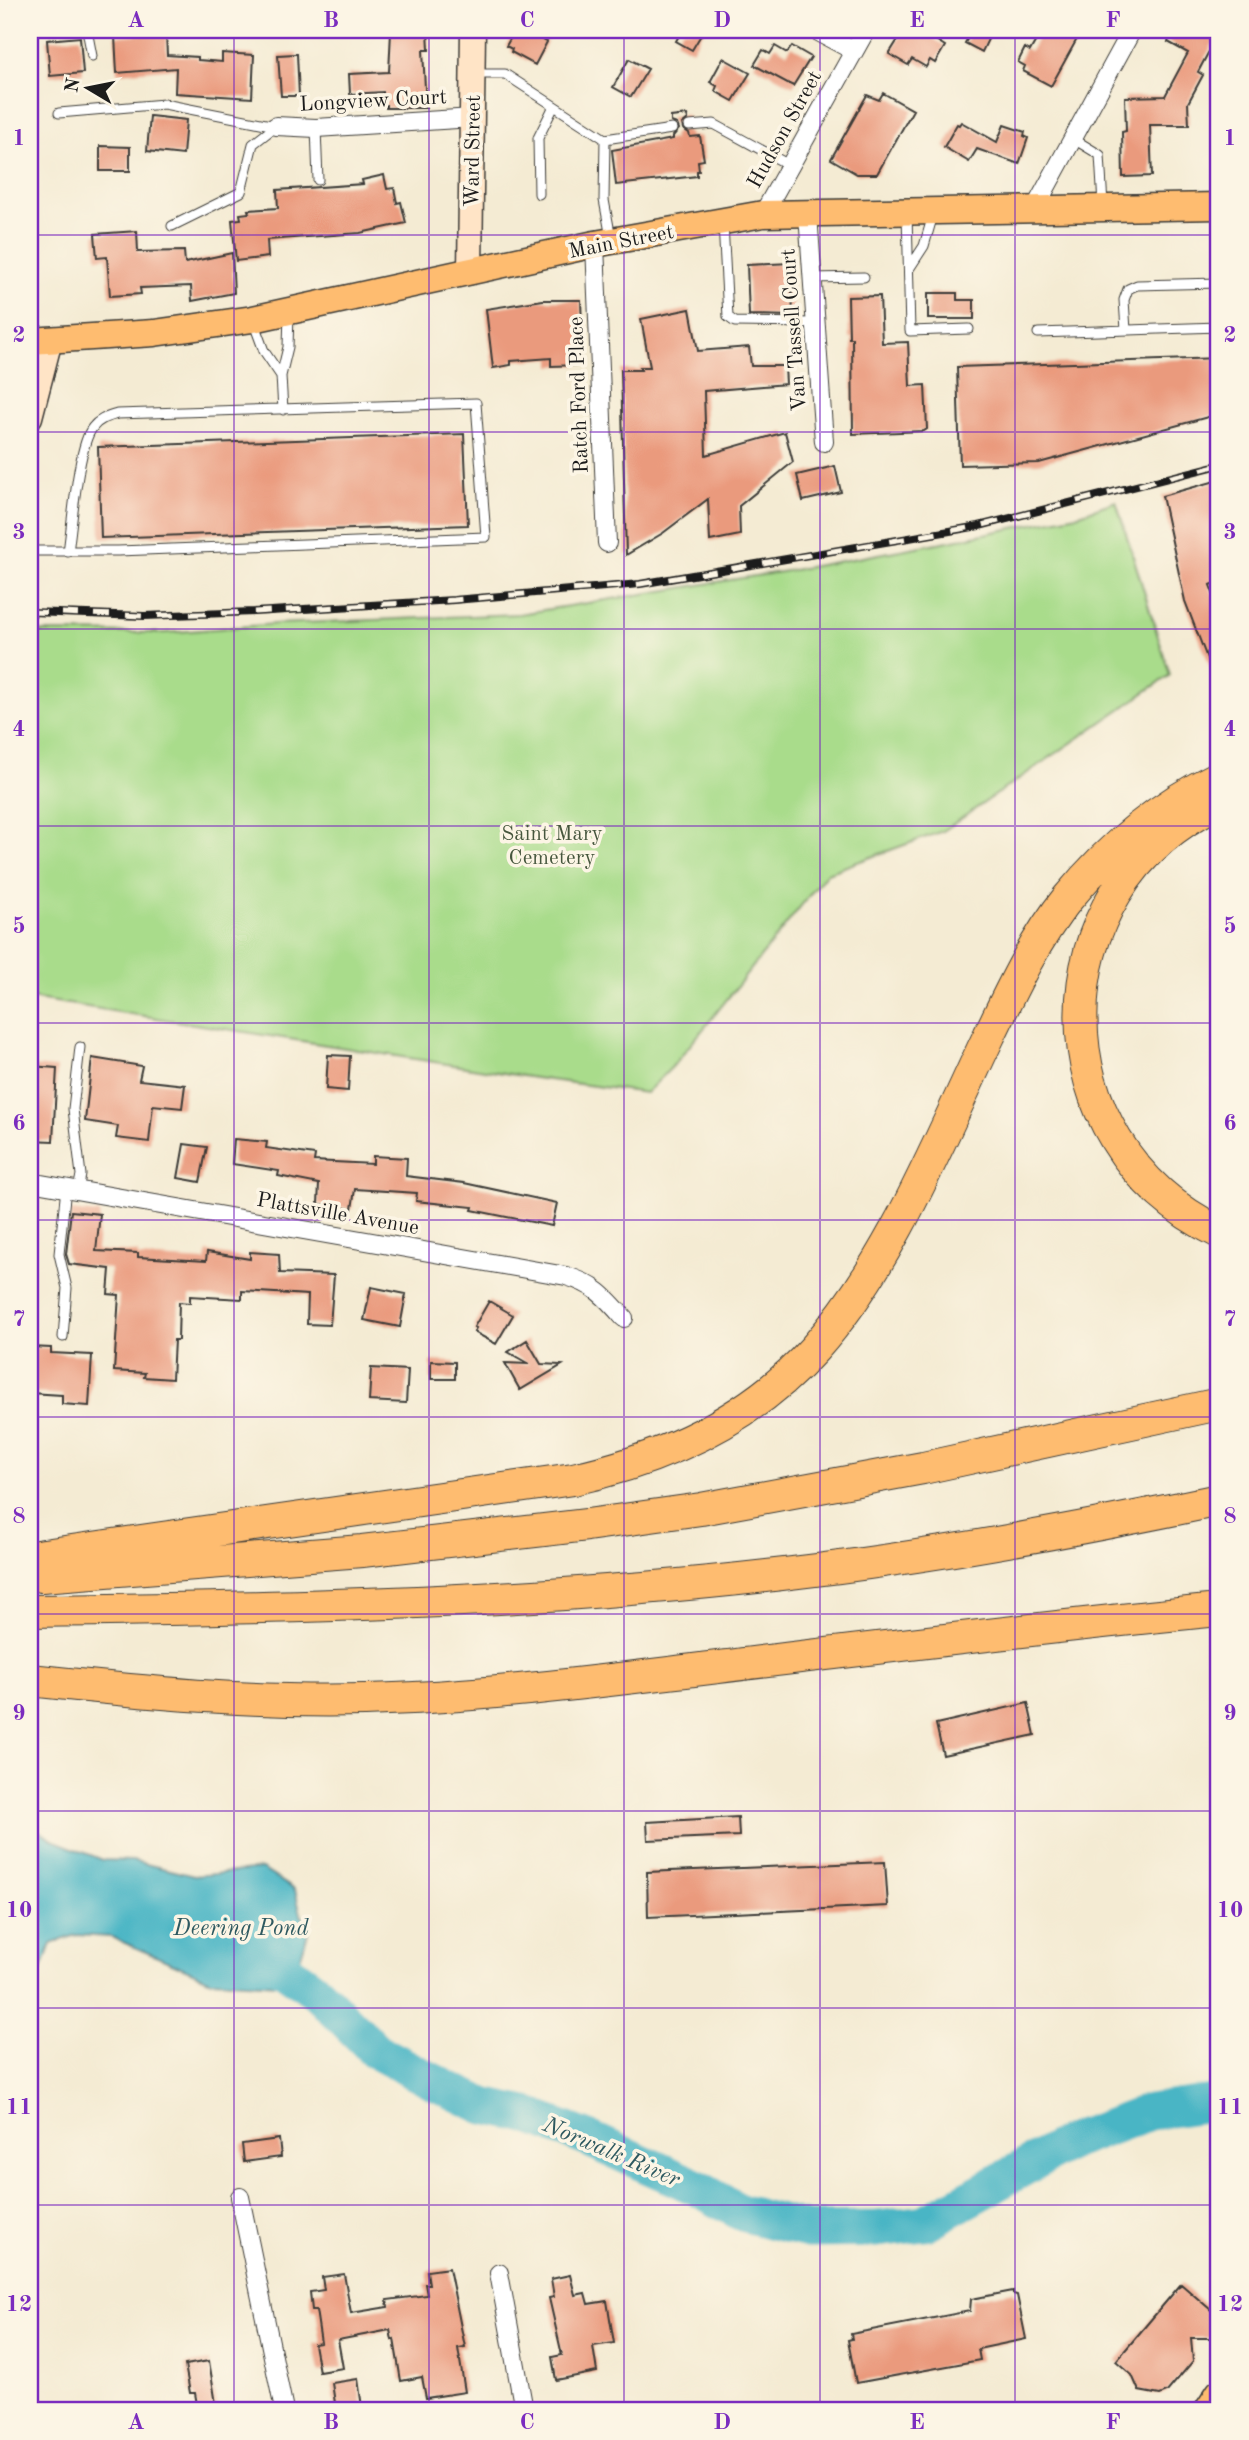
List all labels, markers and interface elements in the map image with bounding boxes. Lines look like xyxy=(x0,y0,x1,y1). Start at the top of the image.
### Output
text: A xyxy=(127,9,145,32)
text: B xyxy=(323,9,339,32)
text: C xyxy=(519,9,535,32)
text: D xyxy=(713,9,731,32)
text: E xyxy=(909,9,925,32)
text: F xyxy=(1105,9,1121,32)
north arrow xyxy=(52,52,122,122)
street label: Hudson Street xyxy=(744,67,826,192)
text: N xyxy=(63,76,84,94)
street label: Longview Court xyxy=(299,87,447,116)
street label: Ward Street xyxy=(462,95,485,207)
text: 1 xyxy=(12,127,26,150)
text: 1 xyxy=(1223,127,1237,150)
street label: Main Street xyxy=(567,222,676,263)
street label: Van Tassell Court xyxy=(778,248,811,412)
street label: Ratch Ford Place xyxy=(566,316,593,474)
text: 2 xyxy=(12,324,26,347)
text: 2 xyxy=(1223,324,1237,347)
text: 3 xyxy=(12,521,26,544)
text: 3 xyxy=(1223,521,1237,544)
text: 4 xyxy=(12,718,26,741)
text: 4 xyxy=(1223,718,1237,741)
park label: Saint Mary Cemetery xyxy=(501,824,603,869)
text: 5 xyxy=(12,915,26,938)
text: 5 xyxy=(1223,915,1237,938)
text: 6 xyxy=(12,1112,26,1135)
text: 6 xyxy=(1223,1112,1237,1135)
street label: Plattsville Avenue xyxy=(255,1190,421,1239)
text: 7 xyxy=(12,1308,26,1331)
text: 7 xyxy=(1223,1308,1237,1331)
text: 8 xyxy=(12,1505,26,1528)
text: 8 xyxy=(1223,1505,1237,1528)
text: 9 xyxy=(12,1702,26,1725)
text: 9 xyxy=(1223,1702,1237,1725)
text: 10 xyxy=(6,1899,32,1922)
text: 10 xyxy=(1217,1899,1243,1922)
water label: Deering Pond xyxy=(172,1917,309,1941)
text: 11 xyxy=(6,2096,32,2119)
text: 11 xyxy=(1217,2096,1243,2119)
water label: Norwalk River xyxy=(539,2113,684,2192)
text: 12 xyxy=(6,2293,32,2316)
text: 12 xyxy=(1217,2293,1243,2316)
text: A xyxy=(127,2411,145,2434)
text: B xyxy=(323,2411,339,2434)
text: C xyxy=(519,2411,535,2434)
text: D xyxy=(713,2411,731,2434)
text: E xyxy=(909,2411,925,2434)
text: F xyxy=(1105,2411,1121,2434)

